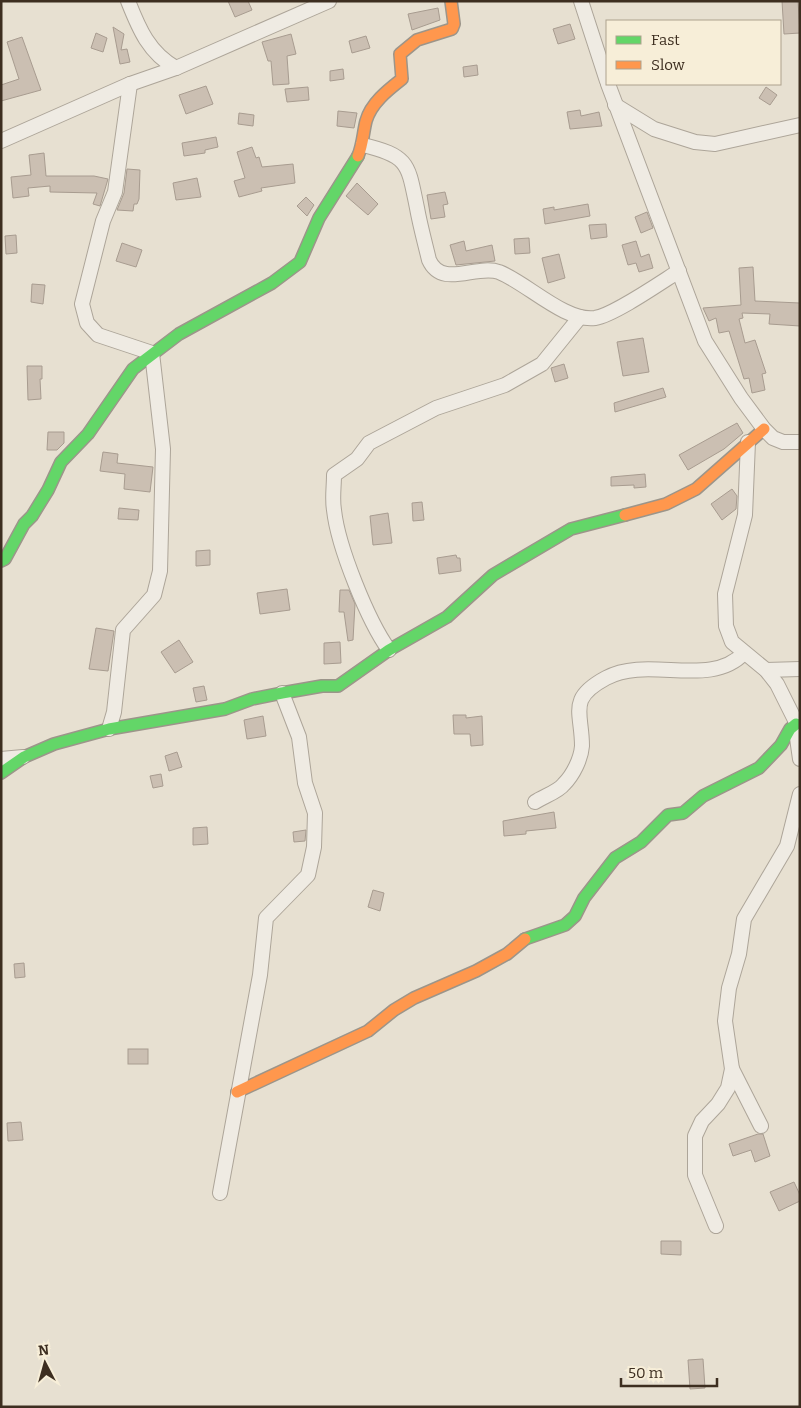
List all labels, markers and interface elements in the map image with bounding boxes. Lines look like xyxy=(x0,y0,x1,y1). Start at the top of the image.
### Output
legend xyxy=(606,20,781,85)
text: Fast xyxy=(651,31,680,49)
text: Slow xyxy=(651,56,686,74)
north arrow xyxy=(20,1338,70,1388)
text: N xyxy=(37,1342,50,1360)
scale bar xyxy=(621,1356,717,1388)
text: 50 m xyxy=(628,1364,664,1382)

